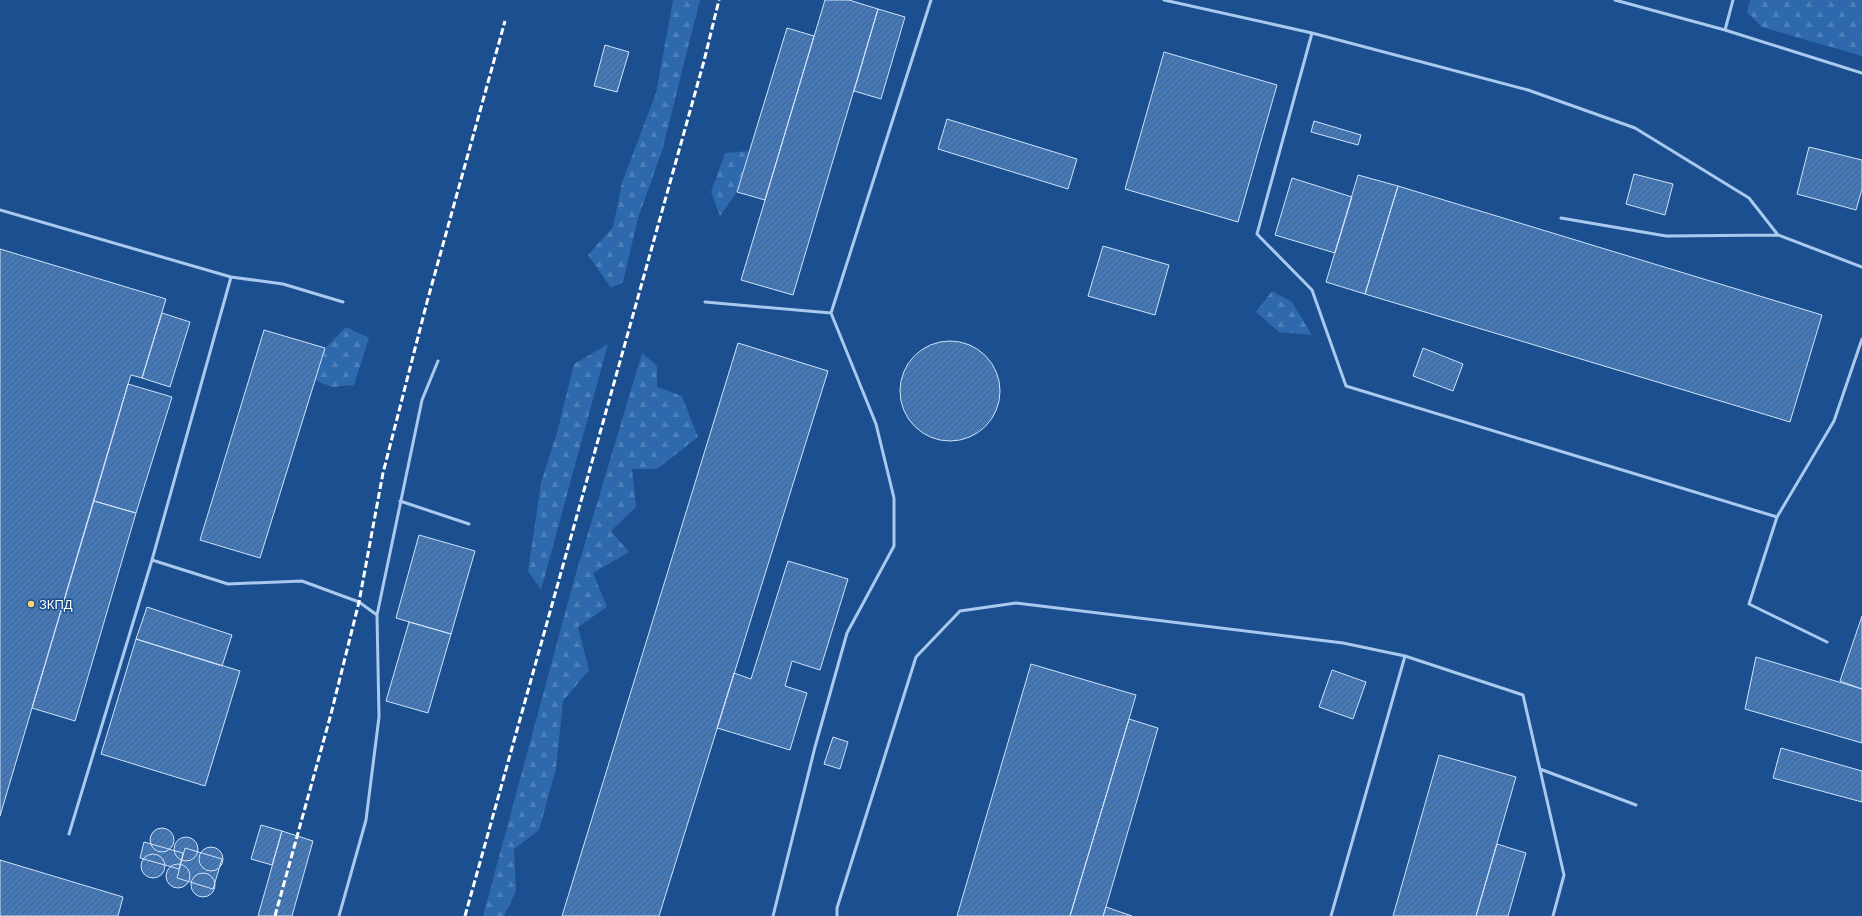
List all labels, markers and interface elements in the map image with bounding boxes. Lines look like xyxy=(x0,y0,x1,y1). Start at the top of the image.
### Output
place label: ЗКПД xyxy=(39,597,73,612)
marker: ЗКПД xyxy=(26,599,36,609)

